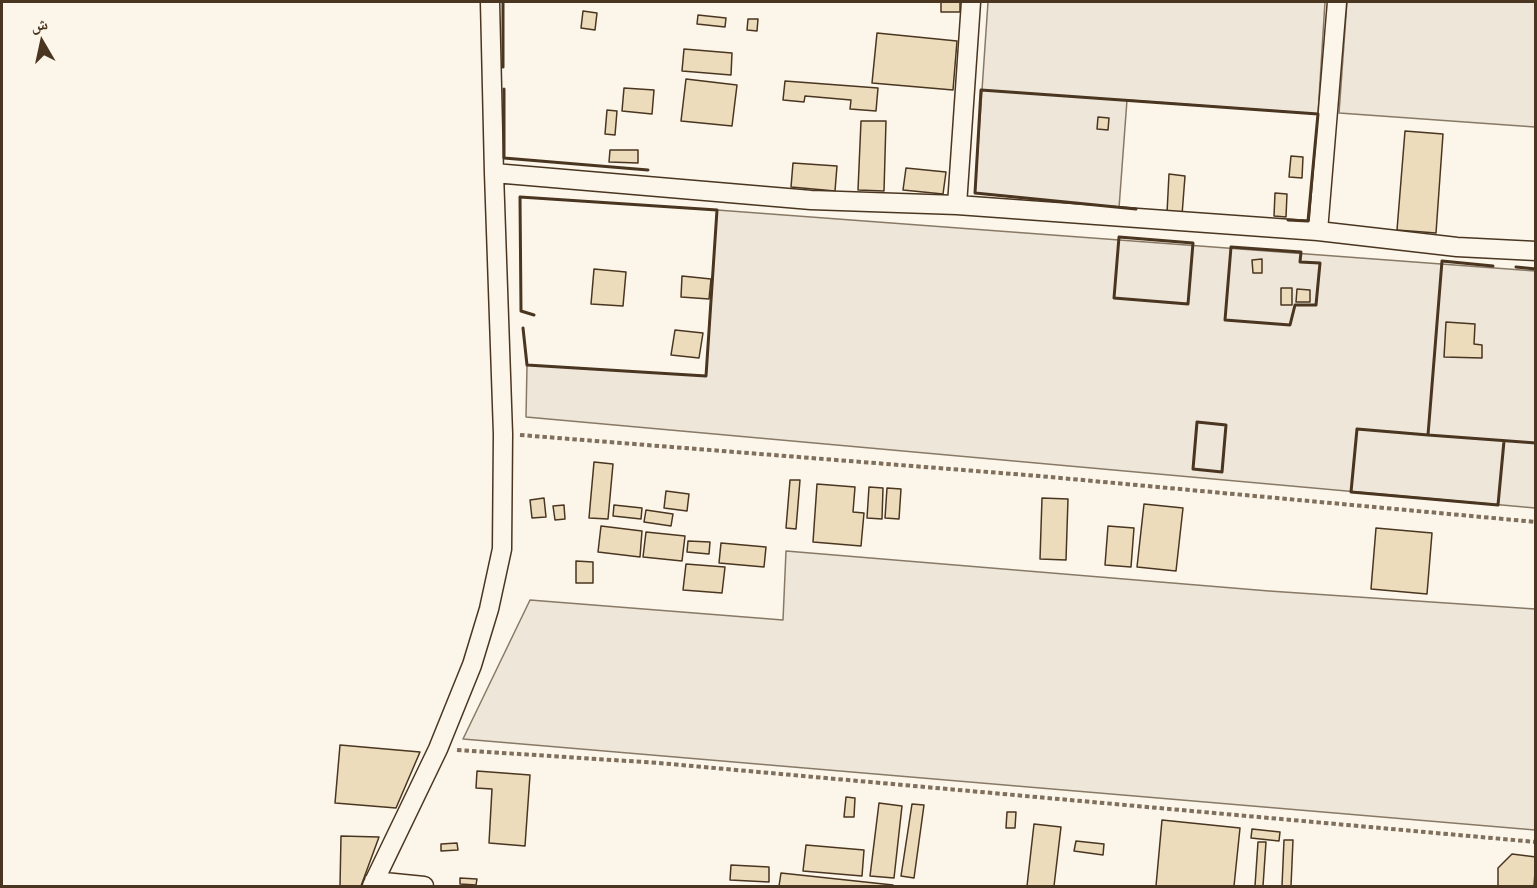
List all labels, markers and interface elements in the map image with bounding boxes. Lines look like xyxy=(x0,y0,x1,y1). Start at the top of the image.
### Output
north arrow xyxy=(12,12,72,72)
text: ش xyxy=(29,13,49,34)

